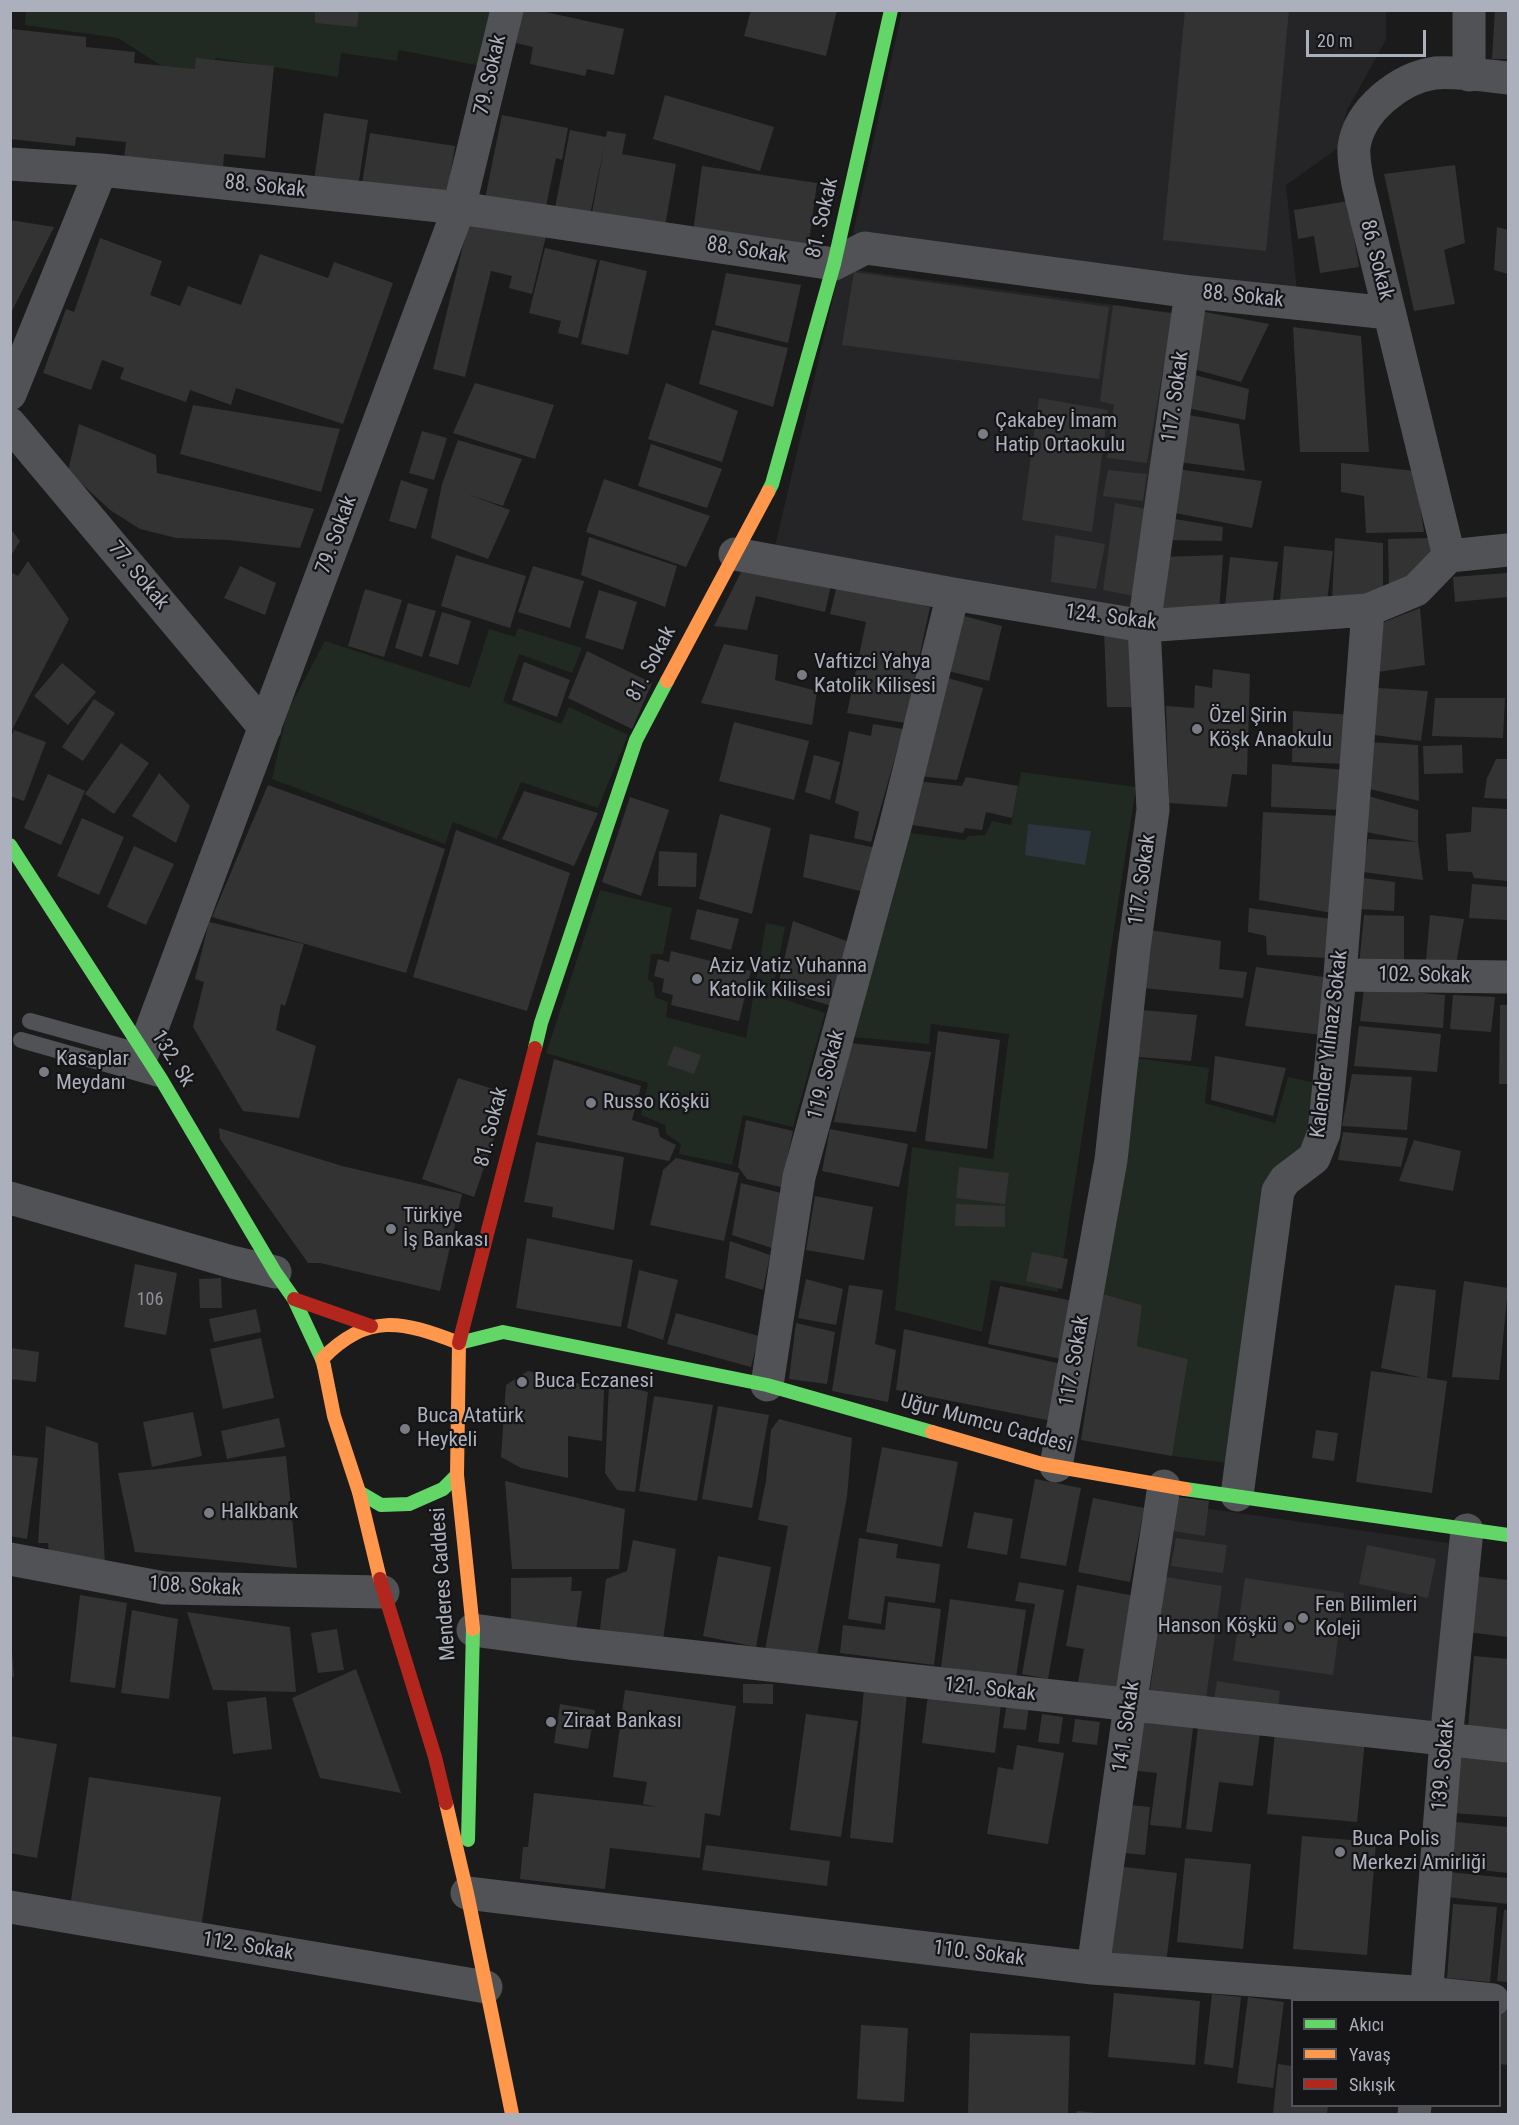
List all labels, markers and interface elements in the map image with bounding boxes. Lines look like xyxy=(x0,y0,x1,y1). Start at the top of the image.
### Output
scale bar xyxy=(1309,18,1429,56)
text: 20 m xyxy=(1317,30,1352,51)
street label: 79. Sokak xyxy=(470,32,512,118)
street label: 88. Sokak xyxy=(223,170,307,204)
street label: 81. Sokak xyxy=(802,175,844,261)
street label: 86. Sokak xyxy=(1354,217,1398,303)
street label: 88. Sokak xyxy=(705,232,789,270)
street label: 88. Sokak xyxy=(1201,280,1285,314)
street label: 117. Sokak xyxy=(1157,350,1195,444)
place label: Çakabey İmam Hatip Ortaokulu xyxy=(995,409,1125,459)
marker: Çakabey İmam Hatip Ortaokulu xyxy=(976,427,990,441)
street label: 79. Sokak xyxy=(311,492,363,578)
street label: 77. Sokak xyxy=(102,537,174,615)
street label: 124. Sokak xyxy=(1064,600,1158,636)
street label: 81. Sokak xyxy=(622,622,682,706)
place label: Vaftizci Yahya Katolik Kilisesi xyxy=(814,650,936,700)
marker: Vaftizci Yahya Katolik Kilisesi xyxy=(795,668,809,682)
place label: Özel Şirin Köşk Anaokulu xyxy=(1209,704,1332,754)
marker: Özel Şirin Köşk Anaokulu xyxy=(1190,722,1204,736)
street label: 117. Sokak xyxy=(1124,833,1162,927)
street label: Kalender Yılmaz Sokak xyxy=(1306,949,1354,1139)
place label: Aziz Vatiz Yuhanna Katolik Kilisesi xyxy=(709,954,867,1004)
street label: 102. Sokak xyxy=(1378,963,1470,989)
marker: Aziz Vatiz Yuhanna Katolik Kilisesi xyxy=(690,972,704,986)
street label: 132. Sk xyxy=(145,1026,199,1092)
street label: 119. Sokak xyxy=(803,1027,851,1123)
place label: Kasaplar Meydanı xyxy=(56,1047,129,1097)
marker: Kasaplar Meydanı xyxy=(37,1065,51,1079)
street label: 81. Sokak xyxy=(470,1084,514,1170)
place label: Russo Köşkü xyxy=(603,1090,710,1116)
marker: Russo Köşkü xyxy=(584,1096,598,1110)
place label: Türkiye İş Bankası xyxy=(403,1204,488,1254)
marker: Türkiye İş Bankası xyxy=(384,1222,398,1236)
house number: 106 xyxy=(137,1289,163,1311)
street label: 117. Sokak xyxy=(1055,1314,1095,1408)
place label: Buca Eczanesi xyxy=(534,1369,654,1395)
marker: Buca Eczanesi xyxy=(515,1375,529,1389)
street label: Uğur Mumcu Caddesi xyxy=(897,1389,1075,1459)
place label: Buca Atatürk Heykeli xyxy=(417,1404,524,1454)
marker: Buca Atatürk Heykeli xyxy=(398,1422,412,1436)
place label: Halkbank xyxy=(221,1500,298,1526)
marker: Halkbank xyxy=(202,1506,216,1520)
street label: Menderes Caddesi xyxy=(426,1506,462,1662)
street label: 108. Sokak xyxy=(148,1572,242,1602)
place label: Fen Bilimleri Koleji xyxy=(1315,1593,1417,1643)
marker: Fen Bilimleri Koleji xyxy=(1296,1611,1310,1625)
place label: Hanson Köşkü xyxy=(1158,1614,1277,1640)
marker: Hanson Köşkü xyxy=(1282,1620,1296,1634)
street label: 121. Sokak xyxy=(943,1673,1037,1707)
street label: 141. Sokak xyxy=(1108,1680,1146,1774)
place label: Ziraat Bankası xyxy=(563,1709,682,1735)
marker: Ziraat Bankası xyxy=(544,1715,558,1729)
street label: 139. Sokak xyxy=(1427,1718,1461,1812)
place label: Buca Polis Merkezi Amirliği xyxy=(1352,1827,1486,1877)
marker: Buca Polis Merkezi Amirliği xyxy=(1333,1845,1347,1859)
street label: 112. Sokak xyxy=(201,1927,295,1967)
street label: 110. Sokak xyxy=(932,1936,1026,1972)
legend xyxy=(1291,1999,1501,2107)
text: Akıcı xyxy=(1349,2014,1384,2035)
text: Yavaş xyxy=(1349,2044,1391,2065)
text: Sıkışık xyxy=(1349,2074,1395,2095)

